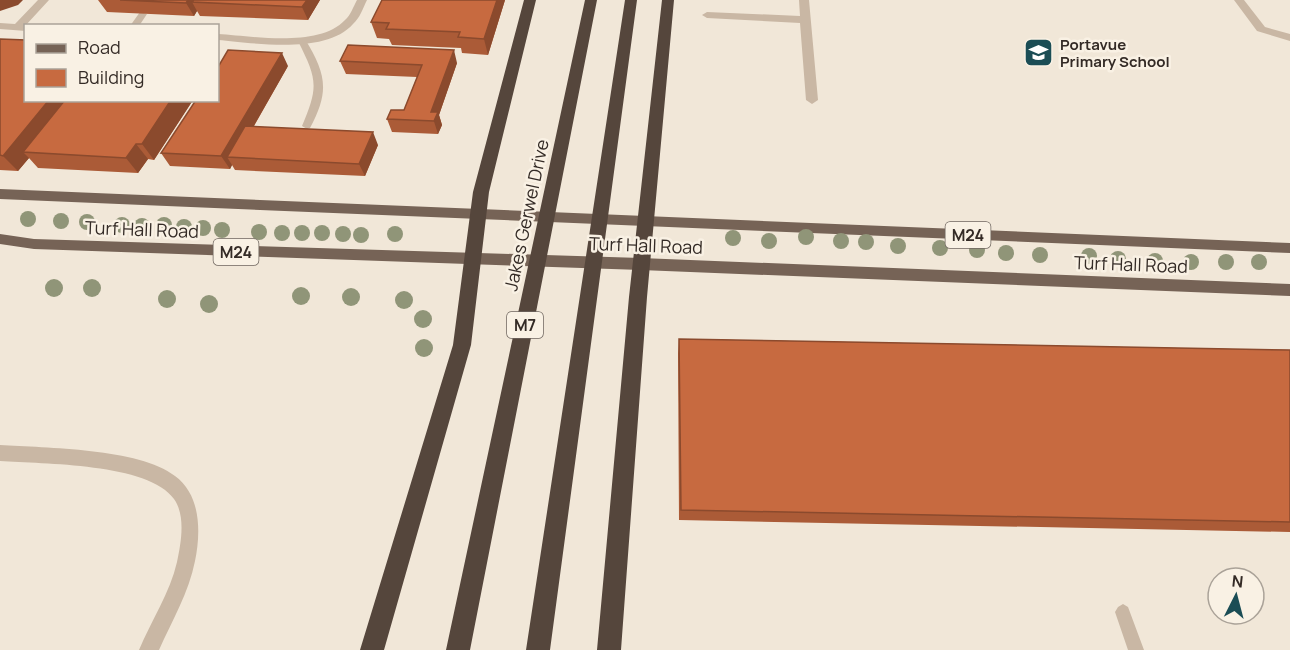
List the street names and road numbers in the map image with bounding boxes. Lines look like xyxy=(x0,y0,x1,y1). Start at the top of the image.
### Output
street label: Jakes Gerwel Drive xyxy=(498,137,554,293)
street label: Turf Hall Road xyxy=(85,215,199,243)
road number: M24 xyxy=(946,222,990,248)
street label: Turf Hall Road xyxy=(589,231,703,259)
road number: M24 xyxy=(214,239,258,265)
street label: Turf Hall Road xyxy=(1074,250,1188,278)
road number: M7 xyxy=(507,312,543,338)

